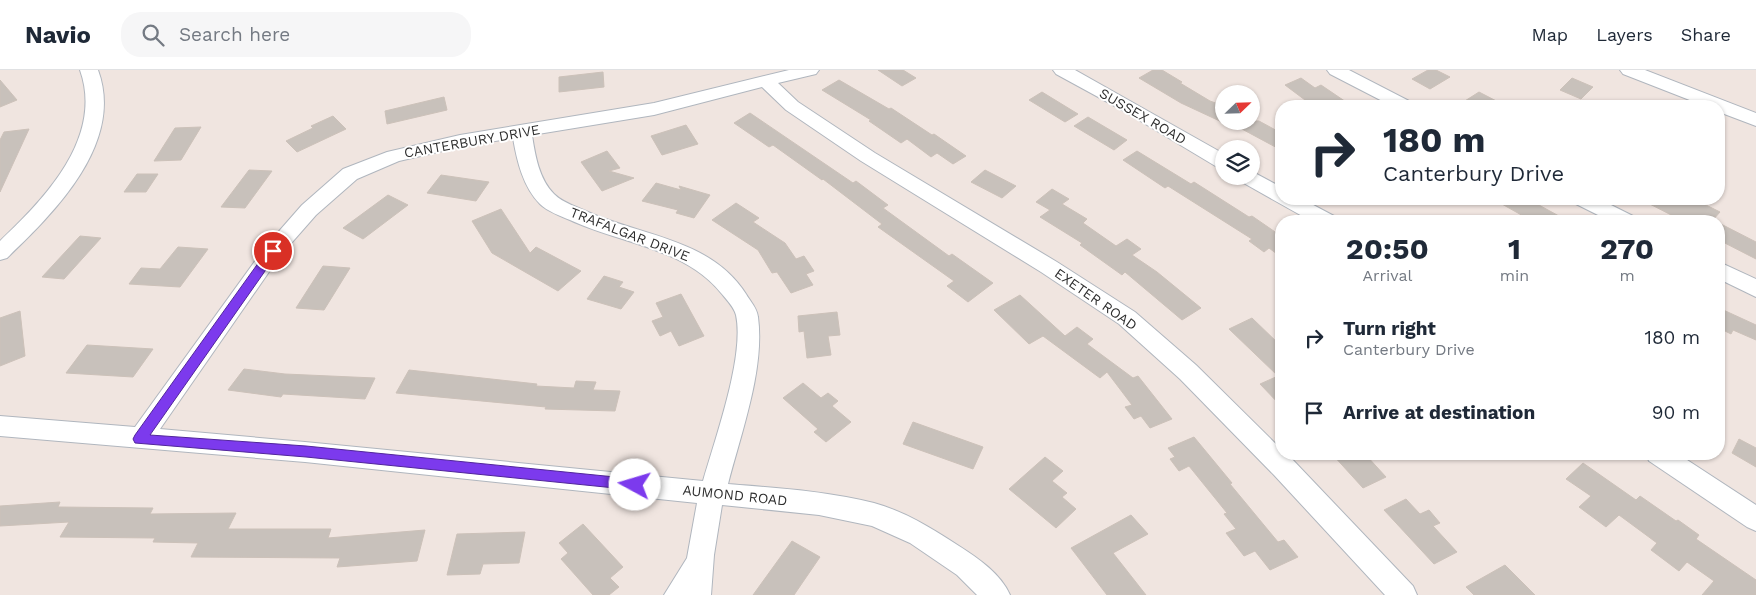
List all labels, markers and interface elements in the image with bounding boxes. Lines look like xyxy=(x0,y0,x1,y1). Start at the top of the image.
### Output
search box xyxy=(121,12,471,57)
text: Navio xyxy=(25,21,91,49)
icon: search xyxy=(139,21,167,49)
text: Search here xyxy=(179,23,290,46)
text: Map xyxy=(1531,24,1568,45)
text: Layers xyxy=(1596,24,1653,45)
text: Share xyxy=(1681,24,1731,45)
street label: SUSSEX ROAD xyxy=(1097,85,1189,147)
north arrow xyxy=(1215,85,1260,130)
map controls xyxy=(1215,85,1260,185)
text: 180 m xyxy=(1383,119,1486,161)
icon: right xyxy=(1300,120,1365,185)
street label: CANTERBURY DRIVE xyxy=(403,121,541,161)
button: layers xyxy=(1215,140,1260,185)
text: Canterbury Drive xyxy=(1383,161,1564,186)
street label: TRAFALGAR DRIVE xyxy=(568,204,692,264)
pin xyxy=(252,230,294,272)
text: 20:50 xyxy=(1346,231,1429,266)
text: 1 xyxy=(1508,231,1521,266)
text: 270 xyxy=(1600,231,1654,266)
icon: arrive xyxy=(259,237,287,265)
street label: EXETER ROAD xyxy=(1052,265,1140,333)
text: Arrival xyxy=(1362,266,1412,285)
text: min xyxy=(1500,266,1529,285)
text: m xyxy=(1619,266,1635,285)
text: Turn right xyxy=(1343,317,1436,340)
icon: right xyxy=(1300,324,1328,352)
text: 180 m xyxy=(1644,326,1700,349)
text: Canterbury Drive xyxy=(1343,340,1475,359)
icon: arrive xyxy=(1300,399,1328,427)
text: Arrive at destination xyxy=(1343,401,1535,424)
text: 90 m xyxy=(1652,401,1700,424)
position arrow xyxy=(608,458,660,510)
street label: AUMOND ROAD xyxy=(682,482,788,508)

